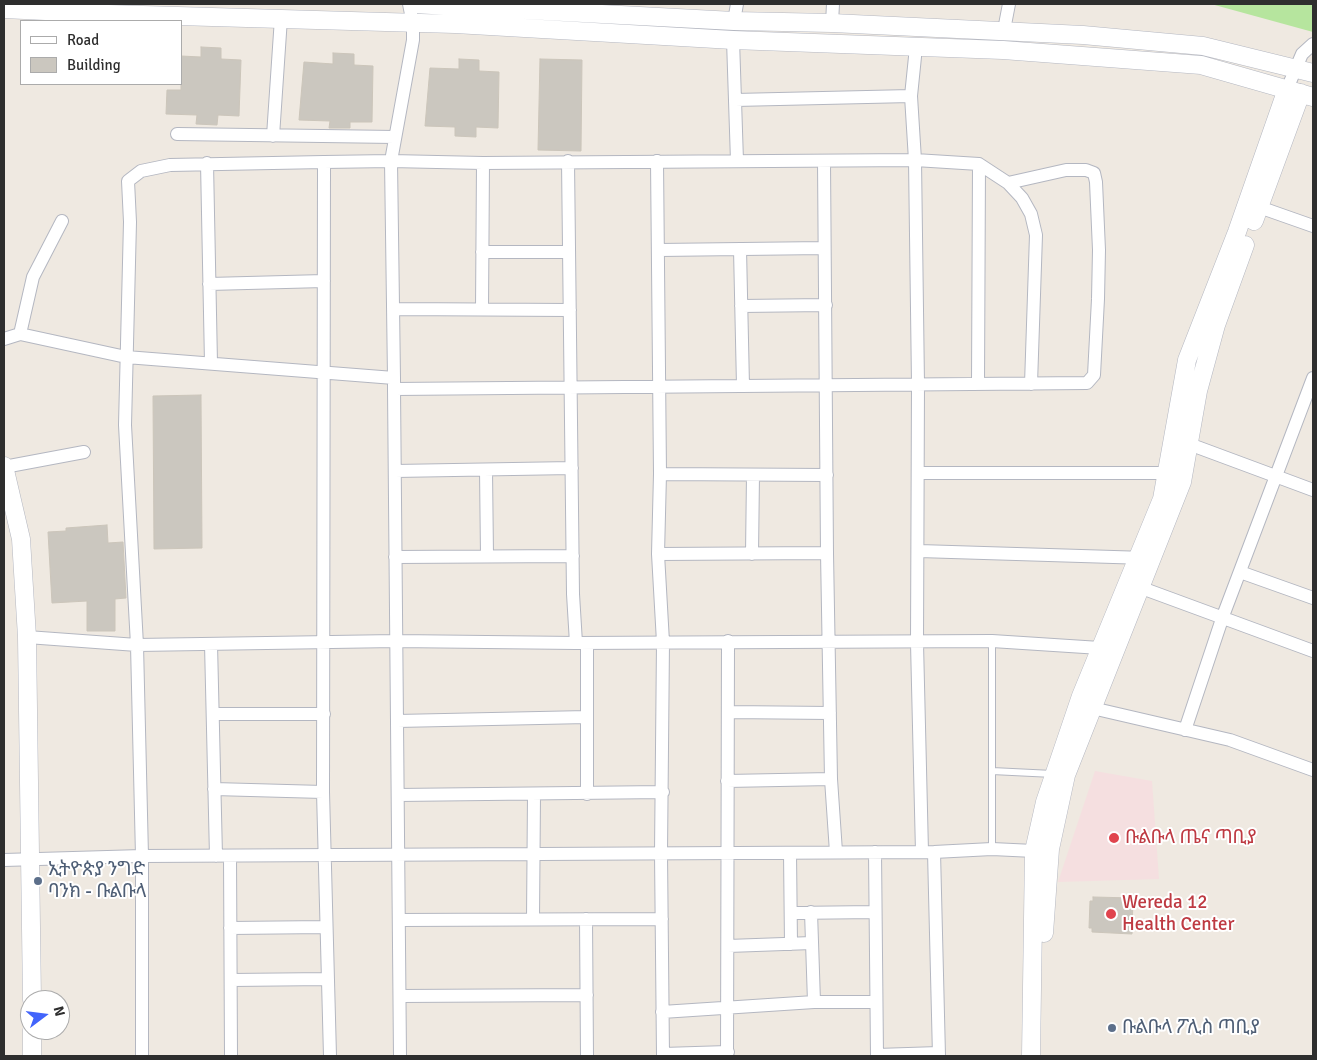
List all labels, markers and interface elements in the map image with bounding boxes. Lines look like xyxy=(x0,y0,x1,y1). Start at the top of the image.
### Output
legend xyxy=(20,20,182,85)
text: Road xyxy=(67,31,99,49)
text: Building xyxy=(67,56,121,74)
place label: ቡልቡላ ጤና ጣቢያ xyxy=(1125,827,1256,849)
marker: ቡልቡላ ጤና ጣቢያ xyxy=(1107,831,1121,845)
place label: ኢትዮጵያ ንግድ ባንክ - ቡልቡላ xyxy=(48,859,147,903)
marker: ኢትዮጵያ ንግድ ባንክ - ቡልቡላ xyxy=(32,875,44,887)
place label: Wereda 12 Health Center xyxy=(1122,892,1235,936)
marker: Wereda 12 Health Center xyxy=(1104,907,1118,921)
north arrow xyxy=(20,990,70,1040)
text: N xyxy=(50,1004,68,1018)
place label: ቡልቡላ ፖሊስ ጣቢያ xyxy=(1122,1017,1260,1039)
marker: ቡልቡላ ፖሊስ ጣቢያ xyxy=(1106,1022,1118,1034)

